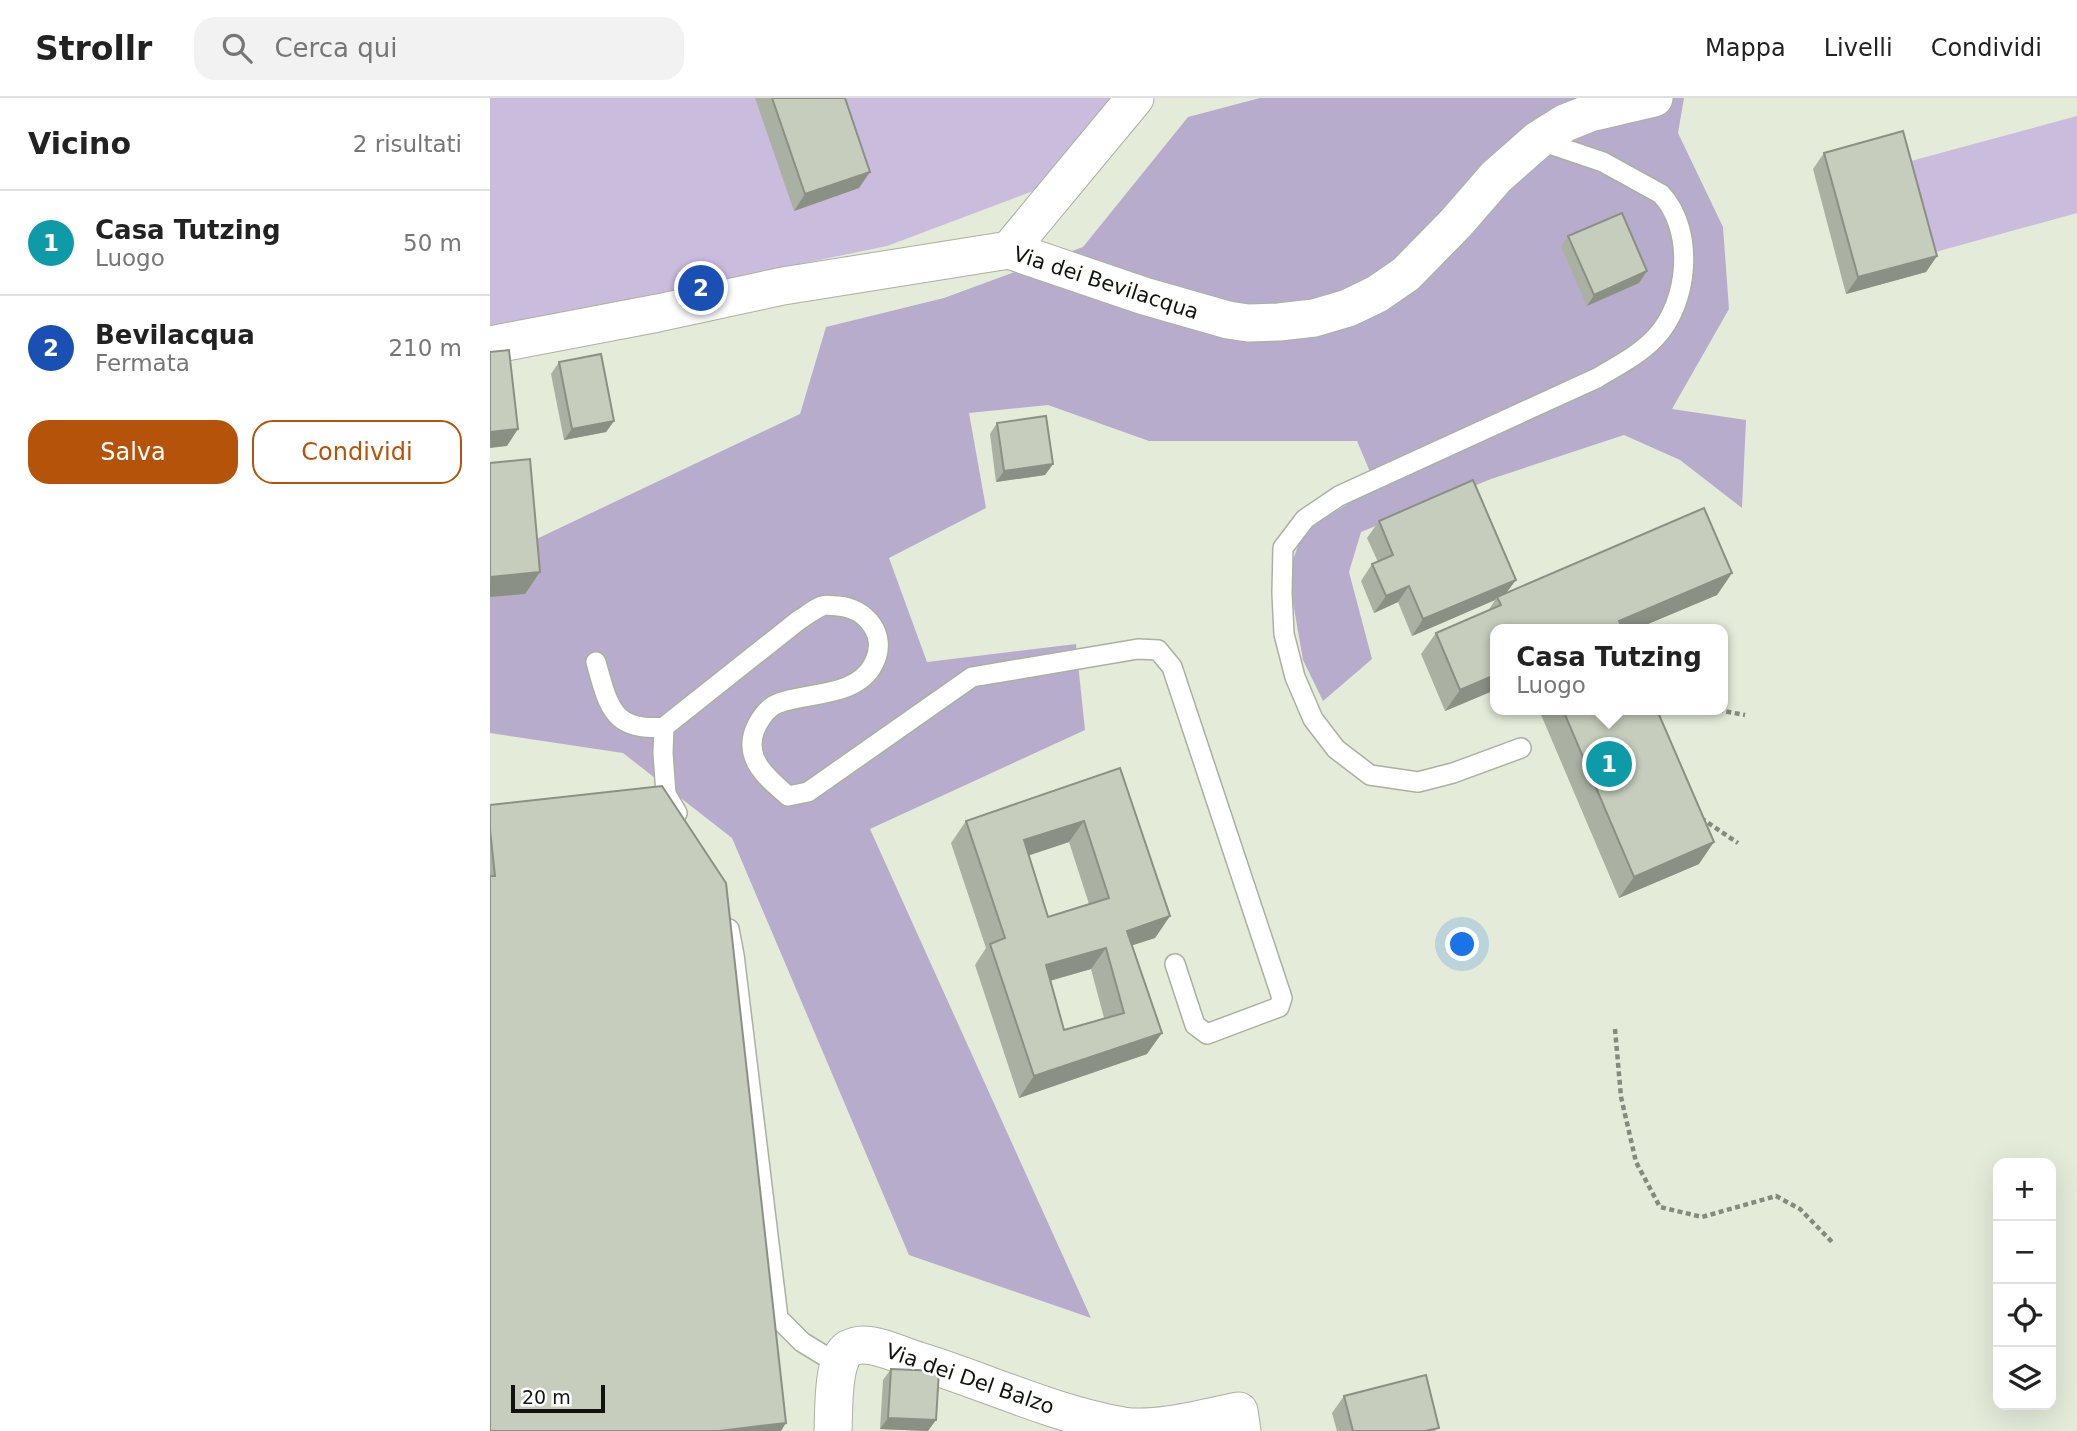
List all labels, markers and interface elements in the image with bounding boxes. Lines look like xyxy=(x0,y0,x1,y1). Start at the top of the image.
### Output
search box xyxy=(194,17,684,80)
text: Strollr xyxy=(35,29,152,68)
icon: search xyxy=(218,29,256,67)
text: Cerca qui xyxy=(274,33,397,63)
text: Mappa xyxy=(1705,34,1786,62)
text: Livelli xyxy=(1824,34,1893,62)
text: Condividi xyxy=(1931,34,2042,62)
text: Vicino xyxy=(28,126,131,161)
text: 2 risultati xyxy=(353,131,462,157)
text: Casa Tutzing xyxy=(95,215,281,245)
text: 1 xyxy=(43,230,59,256)
text: 50 m xyxy=(403,230,462,256)
street label: Via dei Bevilacqua xyxy=(1010,242,1202,324)
text: Luogo xyxy=(95,245,165,271)
pin: 2 xyxy=(678,262,724,314)
text: Bevilacqua xyxy=(95,320,255,350)
text: 2 xyxy=(43,335,59,361)
text: 210 m xyxy=(388,335,462,361)
text: Fermata xyxy=(95,350,190,376)
button: Salva xyxy=(28,420,238,484)
button: Condividi xyxy=(252,420,462,484)
popup xyxy=(1490,624,1728,715)
text: Casa Tutzing xyxy=(1516,642,1702,672)
text: Luogo xyxy=(1516,672,1586,698)
pin: 1 xyxy=(1586,738,1632,790)
your location xyxy=(1445,927,1479,961)
map controls xyxy=(1993,1158,2056,1410)
button: + xyxy=(1993,1158,2056,1221)
button: − xyxy=(1993,1221,2056,1284)
button: locate xyxy=(1993,1284,2056,1347)
street label: Via dei Del Balzo xyxy=(883,1339,1057,1419)
button: layers xyxy=(1993,1347,2056,1410)
scale bar xyxy=(511,1382,606,1414)
text: 20 m xyxy=(522,1386,571,1408)

